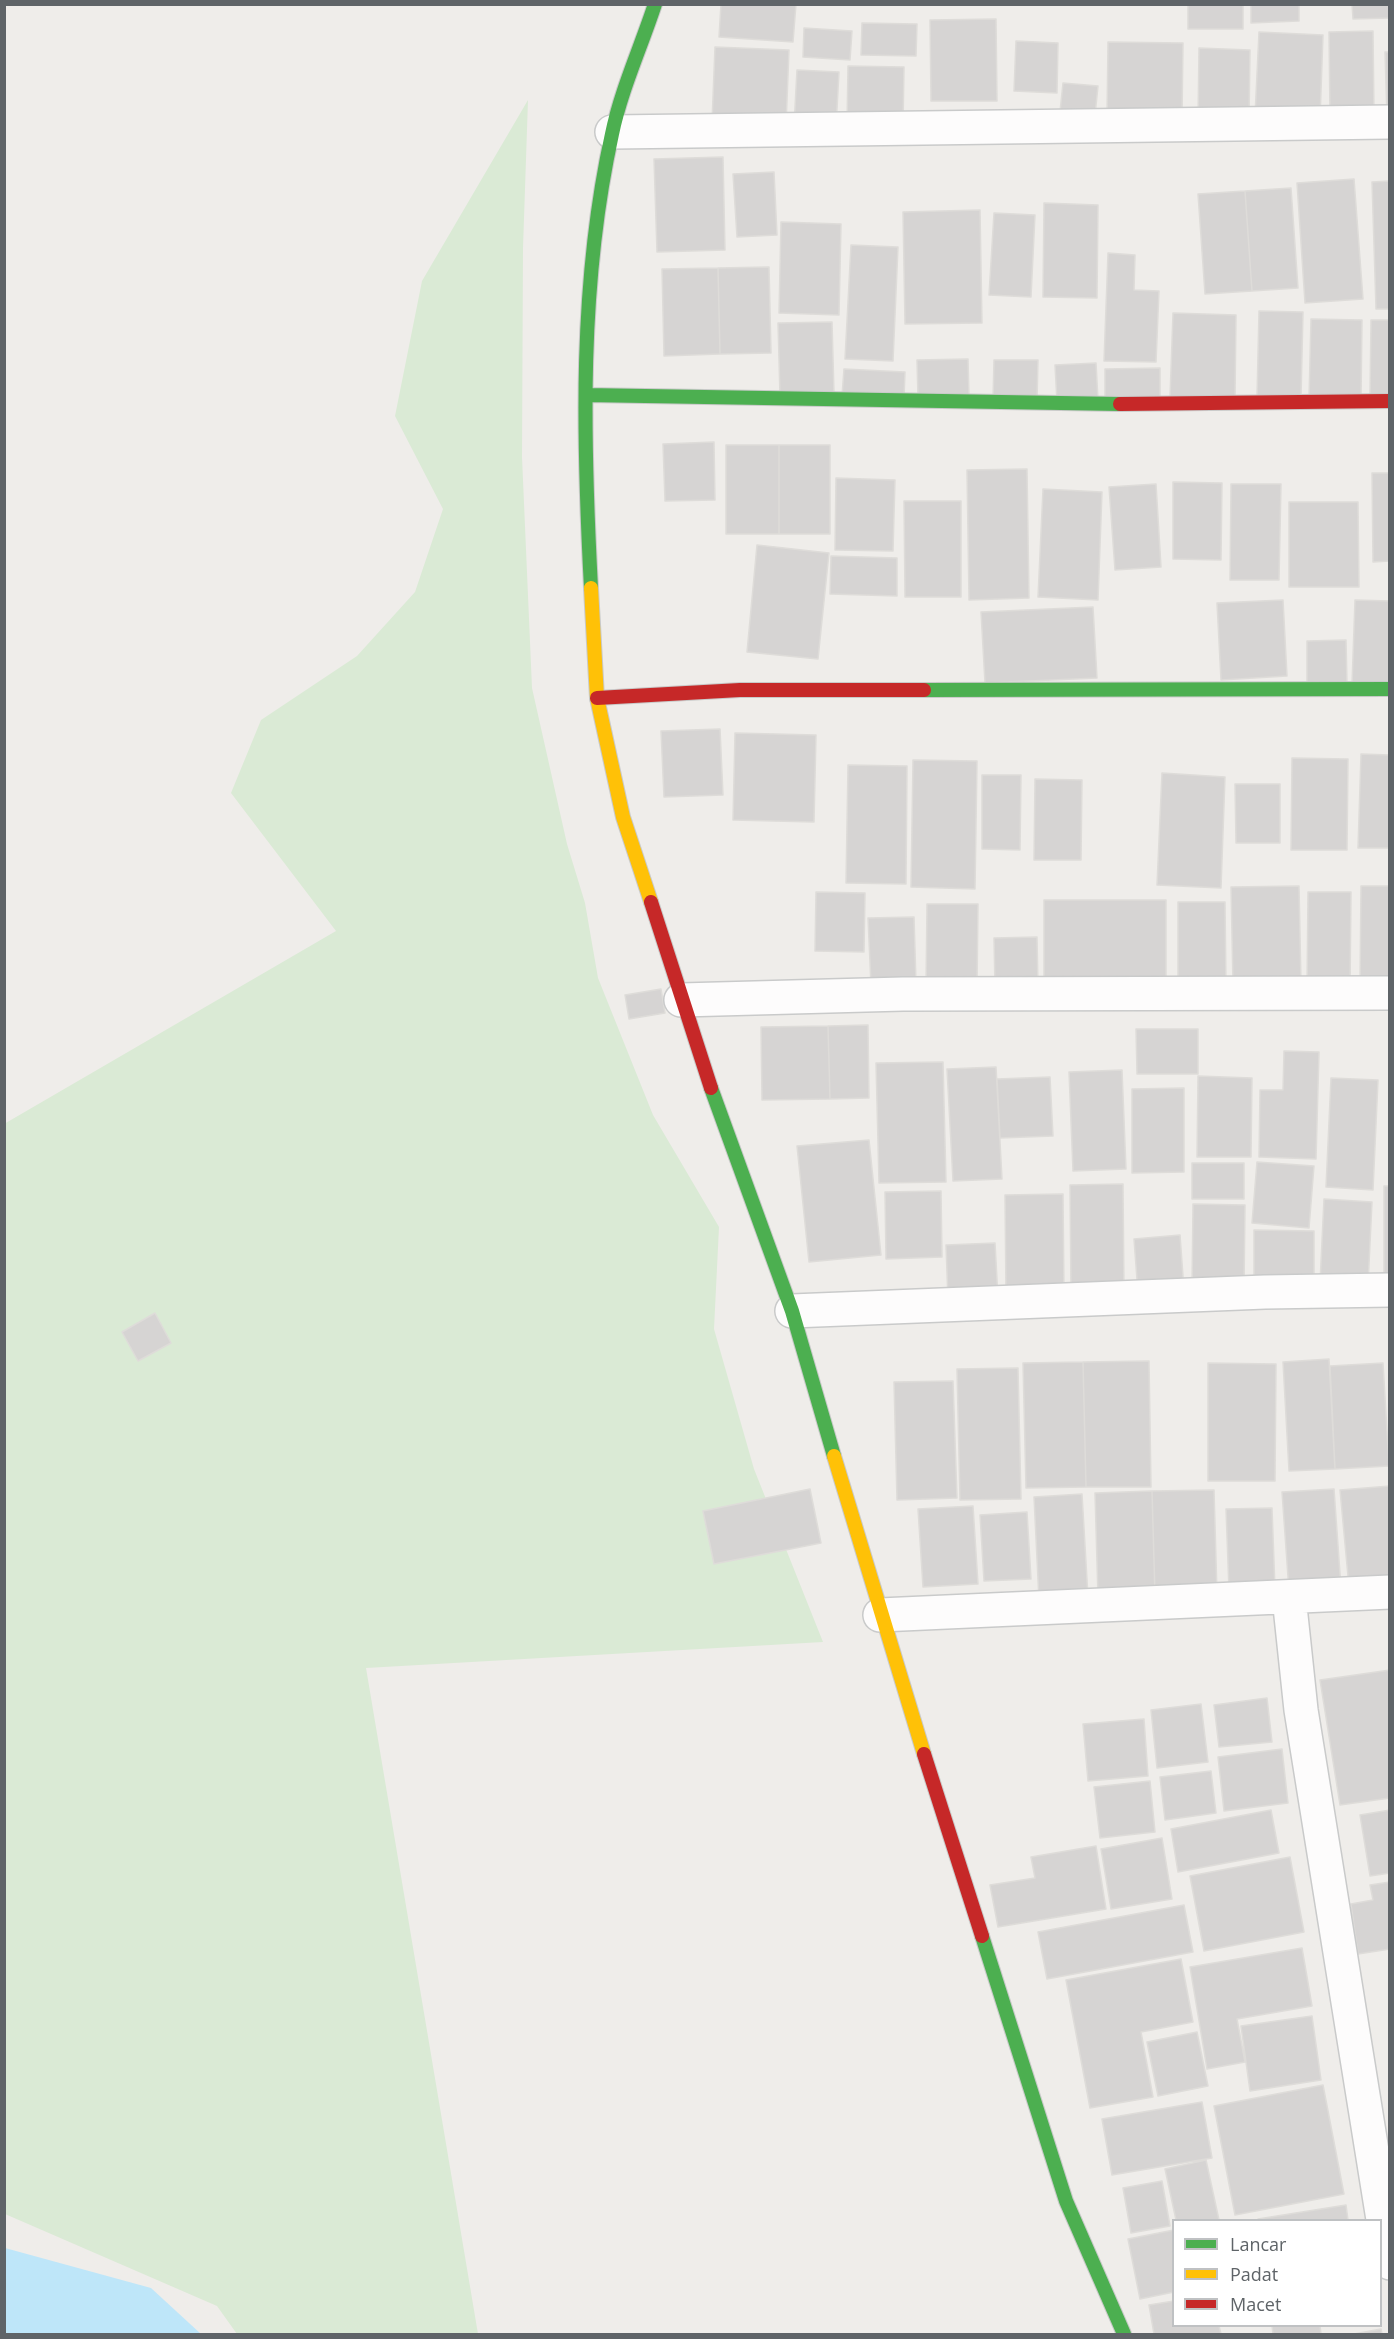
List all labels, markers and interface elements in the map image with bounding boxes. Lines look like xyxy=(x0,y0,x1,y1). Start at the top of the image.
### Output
legend xyxy=(1172,2219,1382,2327)
text: Lancar xyxy=(1230,2232,1286,2256)
text: Padat xyxy=(1230,2262,1278,2286)
text: Macet xyxy=(1230,2292,1281,2316)

